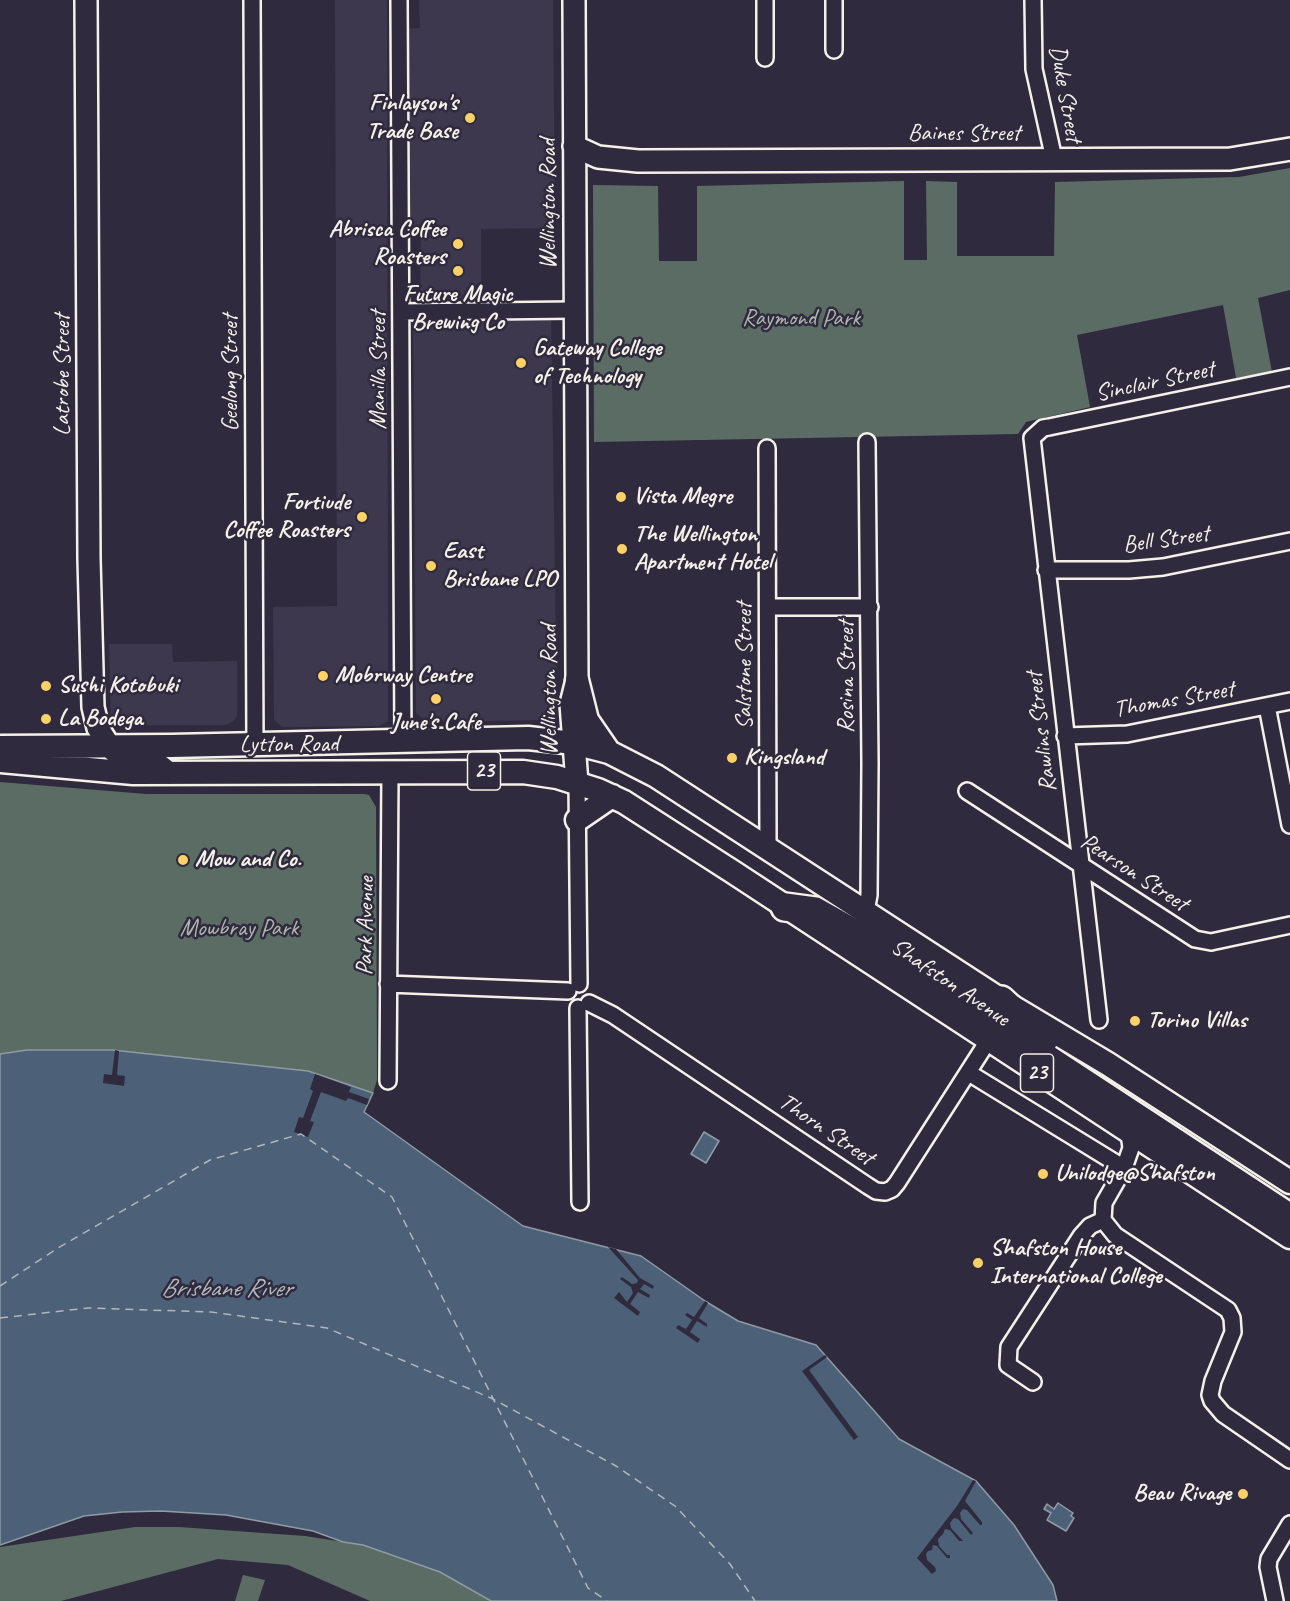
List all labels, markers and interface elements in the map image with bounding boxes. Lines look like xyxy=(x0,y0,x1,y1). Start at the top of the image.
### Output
street label: Duke Street xyxy=(1042,43,1088,145)
place label: Finlayson's Trade Base xyxy=(367,90,458,146)
marker: Finlayson's Trade Base xyxy=(463,111,477,125)
street label: Baines Street xyxy=(908,120,1020,148)
street label: Wellington Road xyxy=(535,139,563,269)
place label: Abrisca Coffee Roasters xyxy=(329,216,446,272)
marker: Abrisca Coffee Roasters xyxy=(451,237,465,251)
marker: Future Magic Brewing Co xyxy=(451,264,465,278)
place label: Future Magic Brewing Co xyxy=(403,281,513,337)
park label: Raymond Park xyxy=(742,305,860,333)
street label: Manilla Street xyxy=(365,310,393,430)
street label: Latrobe Street xyxy=(49,314,77,436)
street label: Geelong Street xyxy=(217,314,245,432)
place label: Gateway College of Technology xyxy=(533,335,661,391)
street label: Sinclair Street xyxy=(1093,355,1217,409)
marker: Gateway College of Technology xyxy=(514,356,528,370)
place label: Vista Megre xyxy=(633,483,732,511)
place label: Fortiude Coffee Roasters xyxy=(223,489,350,545)
marker: Vista Megre xyxy=(614,490,628,504)
marker: Fortiude Coffee Roasters xyxy=(355,510,369,524)
street label: Bell Street xyxy=(1121,520,1211,560)
place label: The Wellington Apartment Hotel xyxy=(634,521,772,577)
place label: East Brisbane LPO xyxy=(443,538,556,594)
marker: The Wellington Apartment Hotel xyxy=(615,542,629,556)
marker: East Brisbane LPO xyxy=(424,559,438,573)
street label: Salstone Street xyxy=(731,602,759,730)
street label: Rosina Street xyxy=(833,621,861,733)
street label: Wellington Road xyxy=(536,625,564,755)
place label: Mobrway Centre xyxy=(335,662,472,690)
marker: Mobrway Centre xyxy=(316,669,330,683)
street label: Rawlins Street xyxy=(1020,670,1064,794)
place label: Sushi Kotobuki xyxy=(58,672,178,700)
street label: Thomas Street xyxy=(1112,675,1236,725)
marker: Sushi Kotobuki xyxy=(39,679,53,693)
marker: June's Cafe xyxy=(429,692,443,706)
place label: La Bodega xyxy=(58,705,142,733)
place label: June's Cafe xyxy=(391,709,481,737)
marker: La Bodega xyxy=(39,712,53,726)
street label: Lytton Road xyxy=(239,731,339,759)
place label: Kingsland xyxy=(744,744,824,772)
marker: Kingsland xyxy=(725,751,739,765)
road number: 23 xyxy=(468,752,500,790)
street label: Pearson Street xyxy=(1075,828,1193,918)
place label: Mow and Co. xyxy=(195,846,301,874)
marker: Mow and Co. xyxy=(176,853,190,867)
street label: Park Avenue xyxy=(351,876,381,976)
park label: Mowbray Park xyxy=(180,915,298,943)
street label: Shafston Avenue xyxy=(885,933,1015,1033)
place label: Torino Villas xyxy=(1147,1007,1247,1035)
marker: Torino Villas xyxy=(1128,1014,1142,1028)
road number: 23 xyxy=(1020,1054,1054,1092)
street label: Thorn Street xyxy=(773,1088,879,1172)
place label: Unilodge@Shafston xyxy=(1055,1160,1215,1188)
marker: Unilodge@Shafston xyxy=(1036,1167,1050,1181)
place label: Shafston House International College xyxy=(990,1235,1162,1291)
marker: Shafston House International College xyxy=(971,1256,985,1270)
water label: Brisbane River xyxy=(161,1273,291,1305)
place label: Beau Rivage xyxy=(1133,1480,1231,1508)
marker: Beau Rivage xyxy=(1236,1487,1250,1501)

